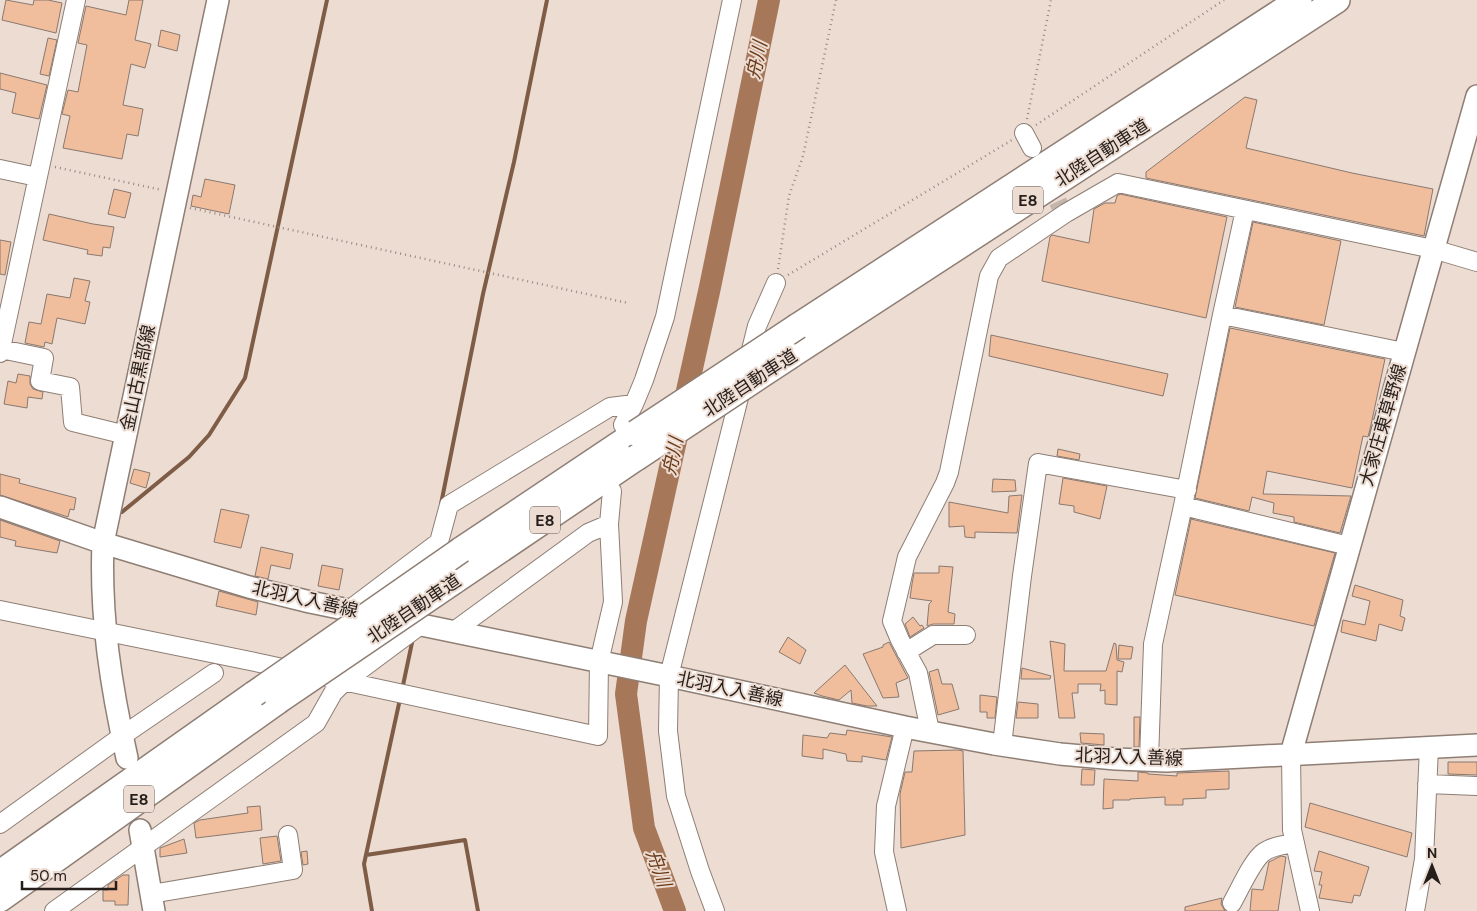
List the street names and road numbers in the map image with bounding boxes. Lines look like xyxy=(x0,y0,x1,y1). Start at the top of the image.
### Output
street label: 北陸自動車道 xyxy=(1050,114,1154,192)
road number: E8 xyxy=(1013,186,1043,214)
street label: 金山古黒部線 xyxy=(115,323,161,433)
street label: 北陸自動車道 xyxy=(698,344,802,422)
street label: 大家庄東草野線 xyxy=(1354,361,1412,489)
road number: E8 xyxy=(530,506,560,534)
street label: 北陸自動車道 xyxy=(363,569,465,649)
street label: 北羽入入善線 xyxy=(250,575,360,623)
street label: 北羽入入善線 xyxy=(675,666,785,712)
street label: 北羽入入善線 xyxy=(1075,743,1183,771)
road number: E8 xyxy=(124,786,154,812)

